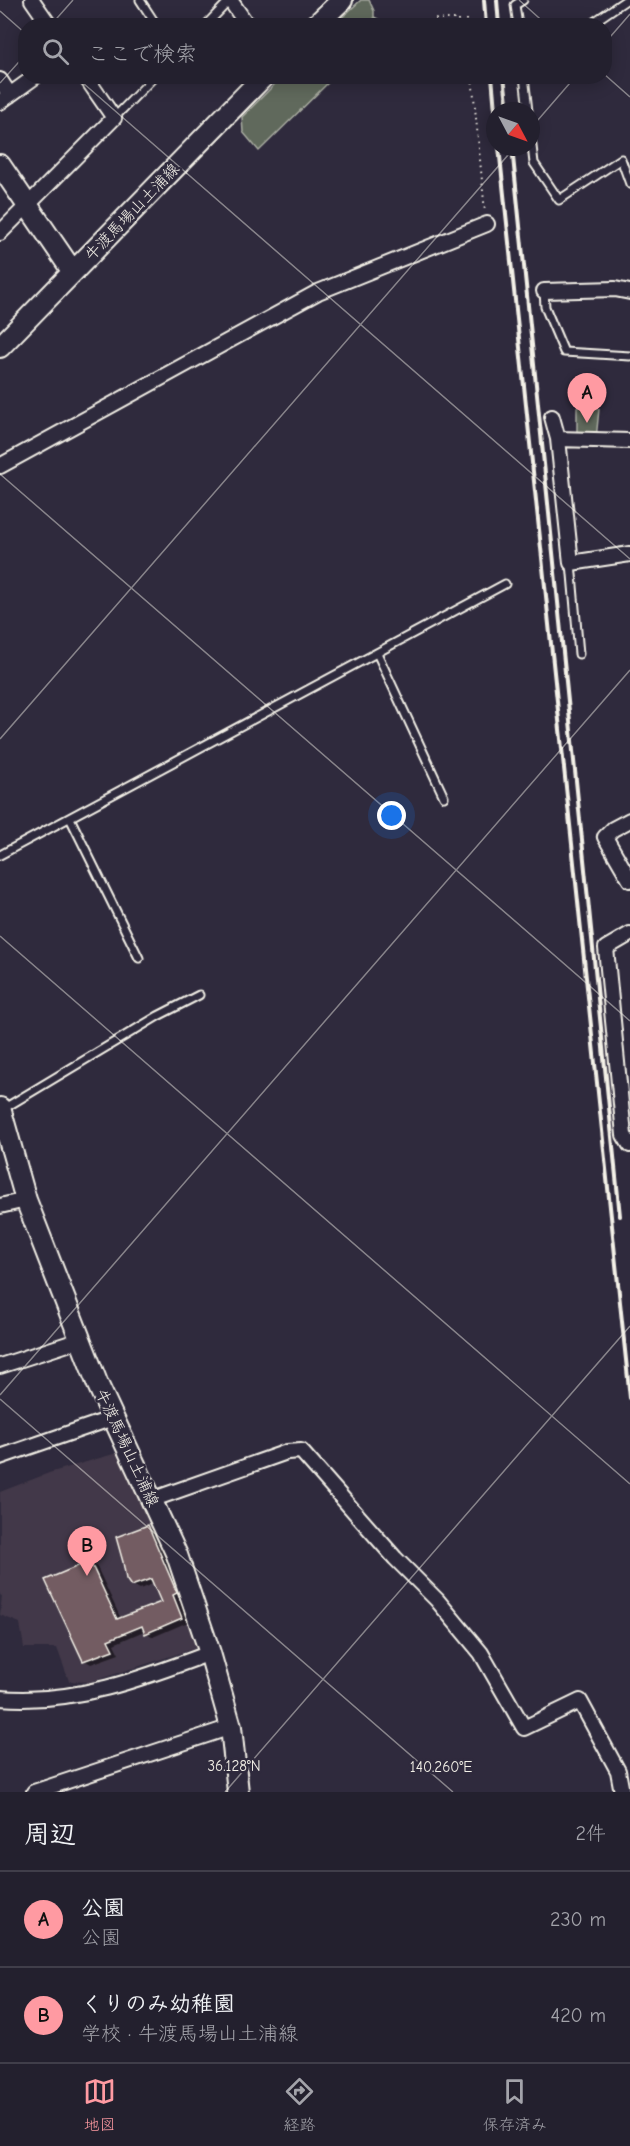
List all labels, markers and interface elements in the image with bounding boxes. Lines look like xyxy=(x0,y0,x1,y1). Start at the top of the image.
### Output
search box xyxy=(18,18,612,84)
icon: search xyxy=(39,35,72,68)
text: ここで検索 xyxy=(87,41,197,67)
north arrow xyxy=(486,102,540,156)
street label: 牛渡馬場山土浦線 xyxy=(81,160,183,264)
pin: A xyxy=(568,374,606,423)
your location xyxy=(377,801,406,830)
street label: 牛渡馬場山土浦線 xyxy=(92,1386,162,1510)
pin: B xyxy=(68,1526,106,1576)
text: 36.128°N xyxy=(207,1757,261,1775)
text: 140.260°E xyxy=(410,1758,472,1776)
text: 周辺 xyxy=(24,1820,76,1850)
text: 2件 xyxy=(576,1822,606,1845)
text: 公園 xyxy=(81,1895,125,1921)
text: A xyxy=(38,1908,49,1931)
text: 230 m xyxy=(550,1908,606,1931)
text: 公園 xyxy=(81,1926,121,1949)
text: くりのみ幼稚園 xyxy=(81,1991,235,2017)
text: B xyxy=(37,2004,50,2027)
text: 420 m xyxy=(550,2004,606,2027)
text: 学校 · 牛渡馬場山土浦線 xyxy=(81,2022,298,2045)
tab: 地図 xyxy=(83,2075,116,2135)
tab: 経路 xyxy=(283,2075,316,2135)
tab: 保存済み xyxy=(483,2075,547,2135)

